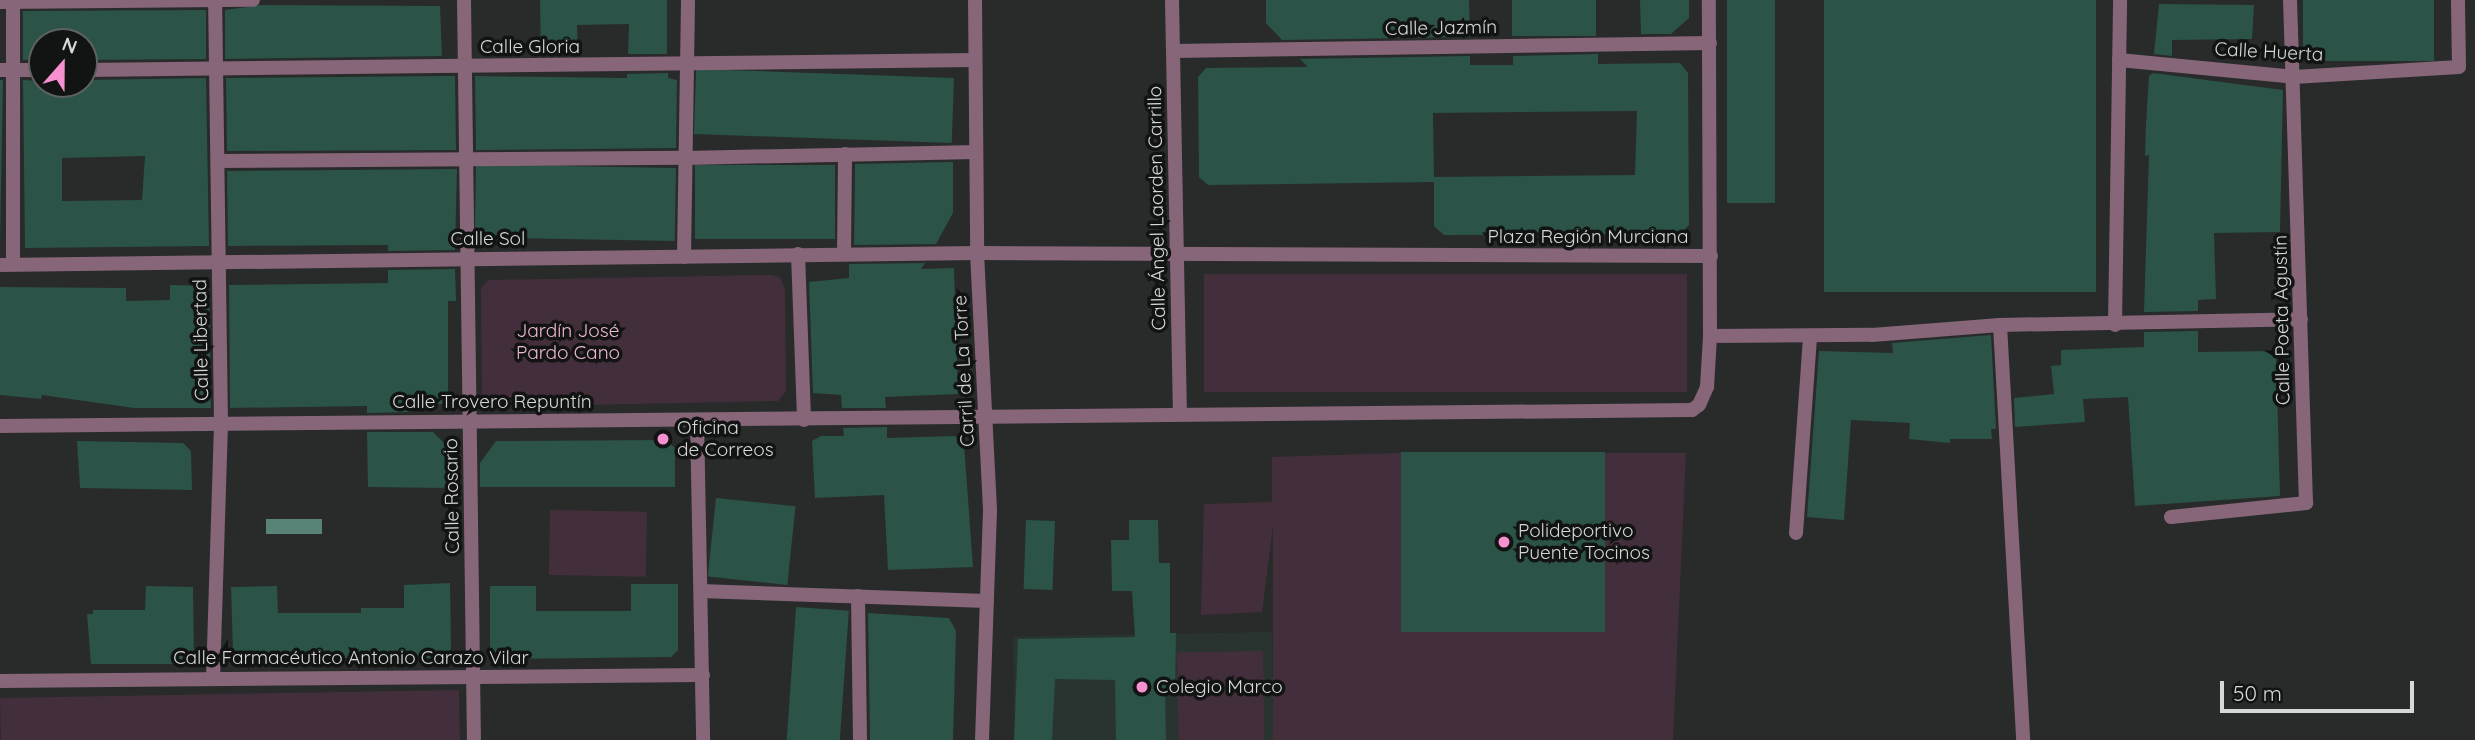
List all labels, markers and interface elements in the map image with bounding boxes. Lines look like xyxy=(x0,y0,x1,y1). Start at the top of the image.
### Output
street label: Calle Jazmín xyxy=(1385,16,1497,40)
north arrow xyxy=(28,28,98,98)
text: N xyxy=(59,32,81,59)
street label: Calle Gloria xyxy=(480,36,580,58)
street label: Calle Huerta xyxy=(2214,38,2324,66)
street label: Calle Ángel Laorden Carrillo xyxy=(1143,86,1171,330)
street label: Plaza Región Murciana xyxy=(1487,226,1689,248)
street label: Calle Sol xyxy=(451,228,525,250)
street label: Calle Poeta Agustín xyxy=(2269,235,2295,405)
street label: Calle Libertad xyxy=(189,279,213,401)
street label: Carril de La Torre xyxy=(949,294,979,448)
park label: Jardín José Pardo Cano xyxy=(516,320,620,364)
street label: Calle Trovero Repuntín xyxy=(392,391,592,413)
place label: Oficina de Correos xyxy=(677,417,774,461)
marker: Oficina de Correos xyxy=(655,431,671,447)
street label: Calle Rosario xyxy=(440,438,464,554)
place label: Polideportivo Puente Tocinos xyxy=(1518,520,1650,564)
marker: Polideportivo Puente Tocinos xyxy=(1496,534,1512,550)
street label: Calle Farmacéutico Antonio Carazo Vilar xyxy=(173,647,529,669)
scale bar xyxy=(2223,666,2417,710)
place label: Colegio Marco xyxy=(1156,676,1283,698)
marker: Colegio Marco xyxy=(1134,679,1150,695)
text: 50 m xyxy=(2233,680,2282,706)

